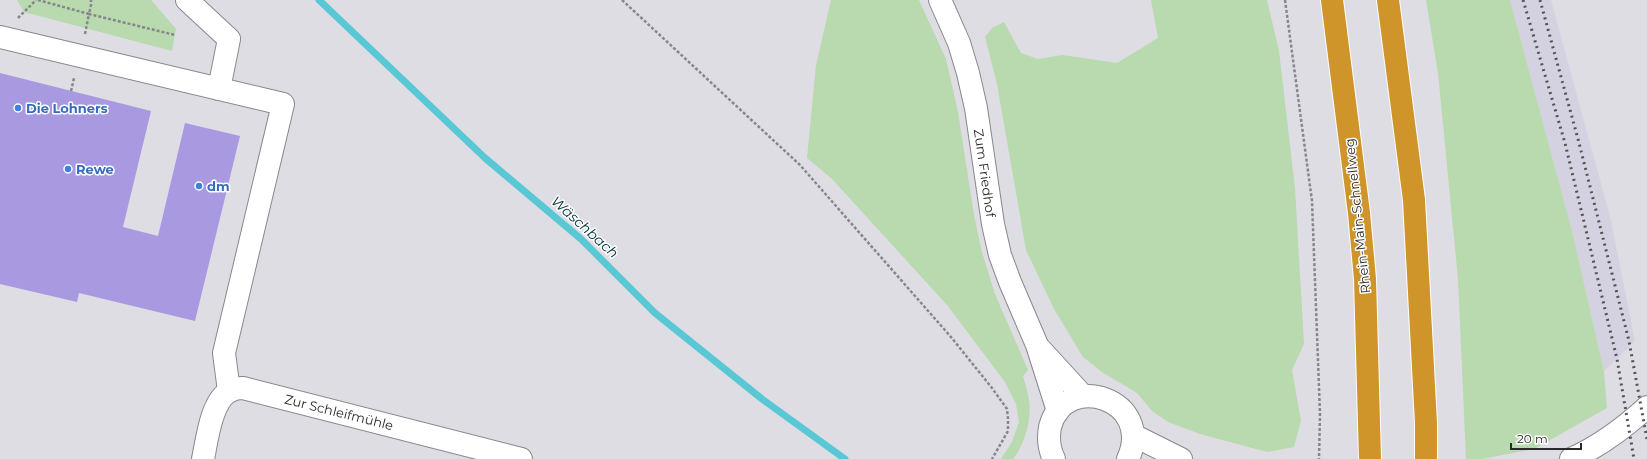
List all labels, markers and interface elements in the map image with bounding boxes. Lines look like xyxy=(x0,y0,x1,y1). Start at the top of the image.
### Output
place label: Die Lohners xyxy=(26,100,108,116)
marker: Die Lohners xyxy=(13,103,23,113)
street label: Zum Friedhof xyxy=(971,128,999,219)
street label: Rhein-Main-Schnellweg xyxy=(1341,138,1373,294)
place label: Rewe xyxy=(76,161,114,177)
marker: Rewe xyxy=(63,164,73,174)
place label: dm xyxy=(207,178,230,194)
marker: dm xyxy=(194,181,204,191)
water label: Wäschbach xyxy=(548,192,622,262)
street label: Zur Schleifmühle xyxy=(283,391,395,433)
scale bar xyxy=(1511,425,1581,451)
text: 20 m xyxy=(1517,431,1548,446)

